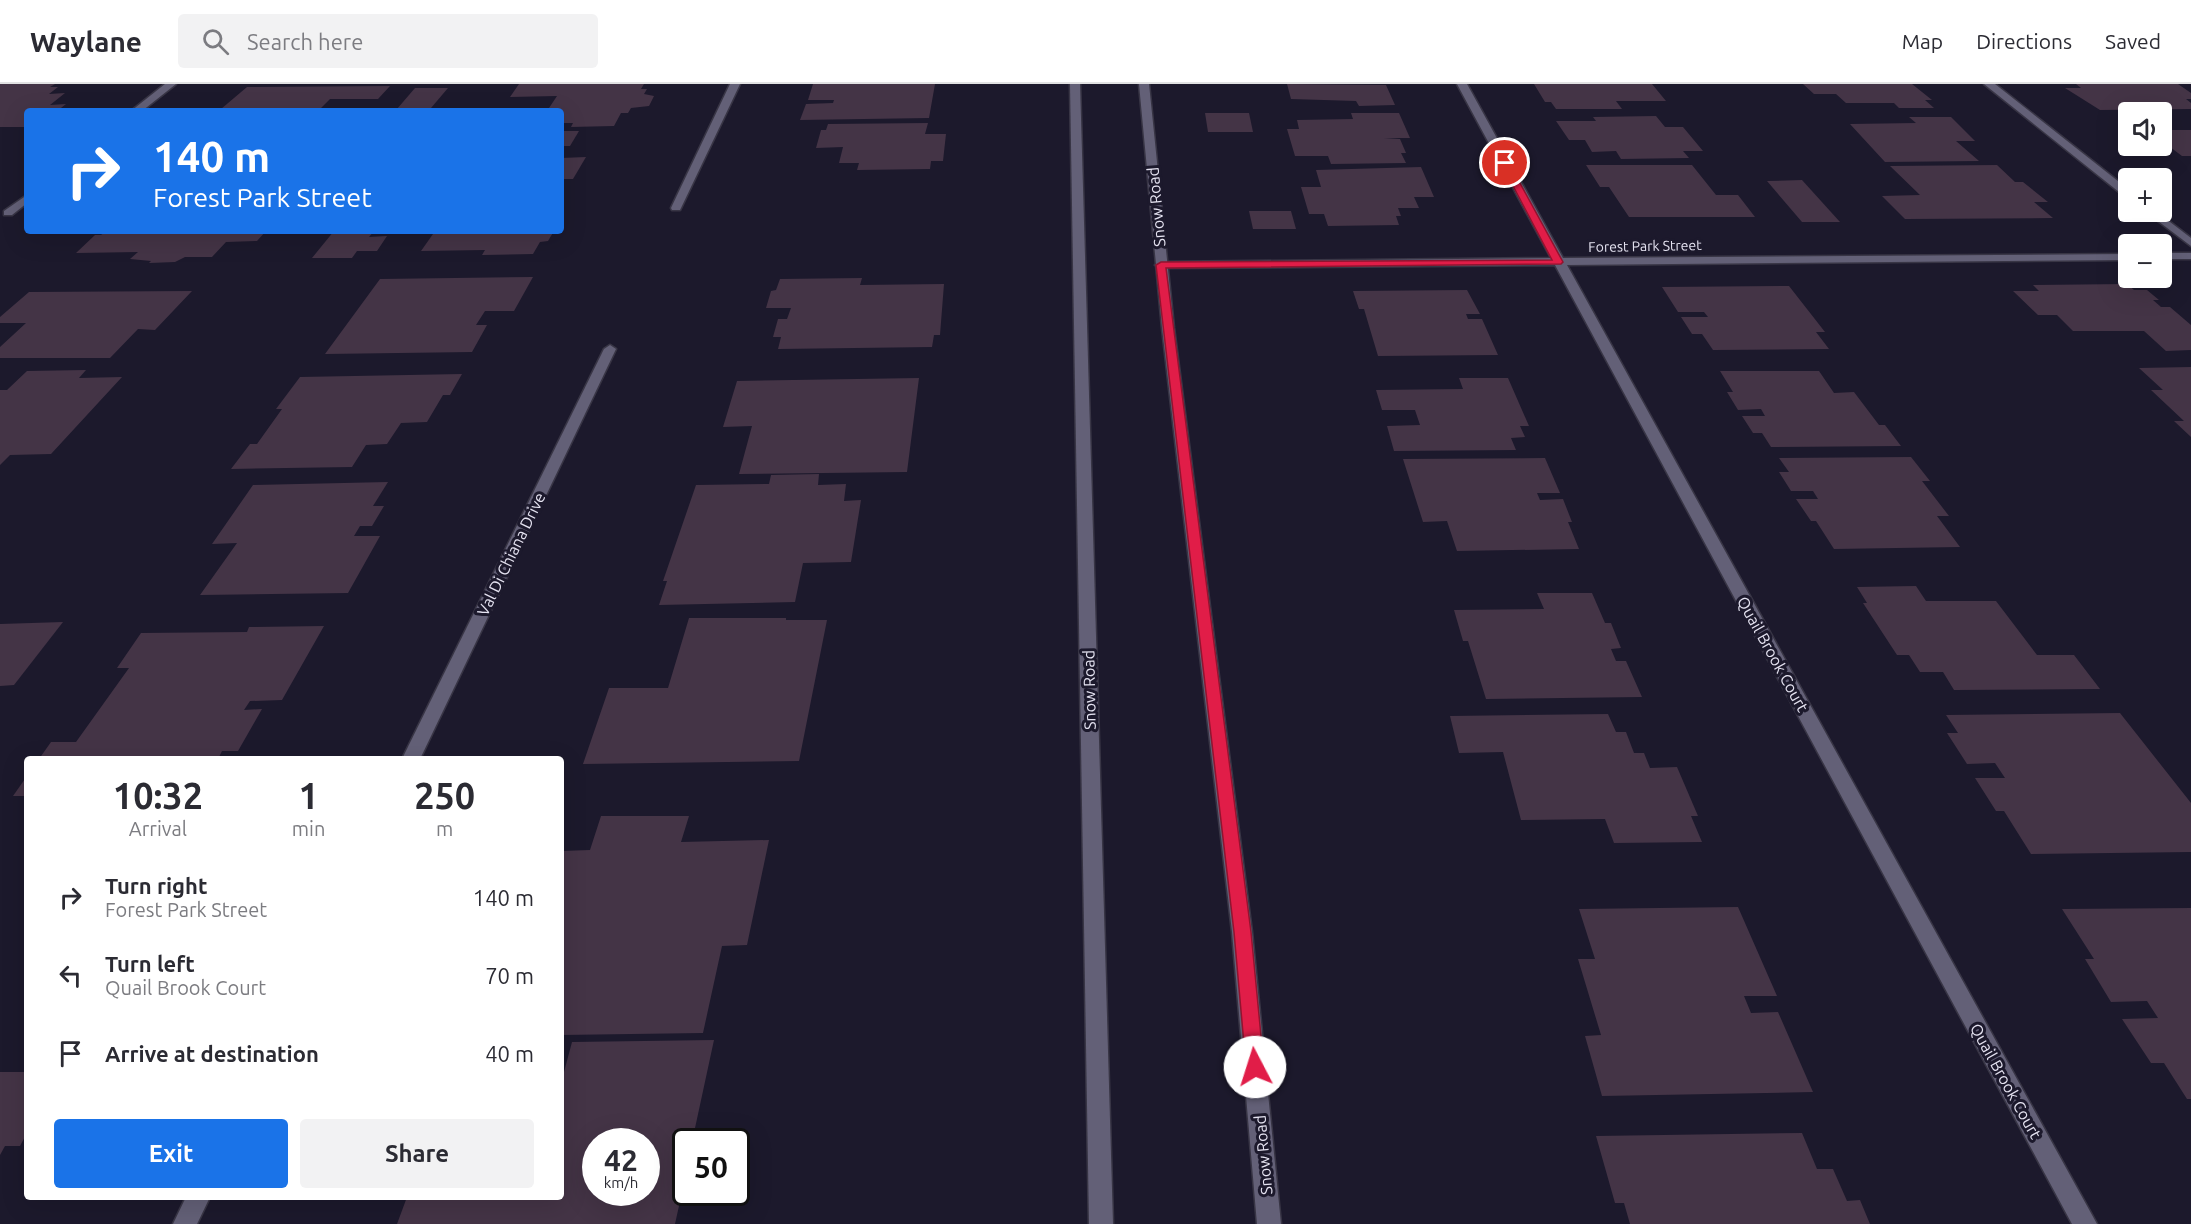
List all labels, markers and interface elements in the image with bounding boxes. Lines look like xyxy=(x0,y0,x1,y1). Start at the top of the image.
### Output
search box xyxy=(178,14,598,68)
icon: search xyxy=(199,25,232,58)
text: Waylane xyxy=(30,26,142,57)
text: Search here xyxy=(247,29,363,54)
text: Map xyxy=(1902,29,1943,53)
text: Directions xyxy=(1976,29,2072,53)
text: Saved xyxy=(2105,29,2161,53)
map controls xyxy=(2118,102,2172,288)
button: sound xyxy=(2118,102,2172,156)
icon: right xyxy=(54,132,132,210)
text: 140 m xyxy=(153,133,270,180)
pin xyxy=(1479,137,1530,188)
icon: arrive xyxy=(1488,146,1521,179)
street label: Snow Road xyxy=(1144,166,1168,248)
button: + xyxy=(2118,168,2172,222)
text: Forest Park Street xyxy=(153,182,372,212)
button: − xyxy=(2118,234,2172,288)
street label: Forest Park Street xyxy=(1588,237,1702,255)
street label: Val Di Chiana Drive xyxy=(473,490,549,618)
street label: Quail Brook Court xyxy=(1734,593,1812,715)
street label: Snow Road xyxy=(1079,650,1099,730)
text: 10:32 xyxy=(113,775,203,816)
text: 1 xyxy=(298,775,319,816)
text: 250 xyxy=(414,775,475,816)
text: Arrival xyxy=(129,817,187,840)
text: min xyxy=(292,817,325,840)
text: m xyxy=(436,817,453,840)
text: Turn right xyxy=(105,873,207,898)
icon: right xyxy=(54,881,87,914)
text: 140 m xyxy=(473,885,534,910)
text: Forest Park Street xyxy=(105,898,267,921)
text: Turn left xyxy=(105,951,195,976)
icon: left xyxy=(54,959,87,992)
text: 70 m xyxy=(485,963,534,988)
text: Quail Brook Court xyxy=(105,976,266,999)
street label: Quail Brook Court xyxy=(1967,1020,2045,1142)
position arrow xyxy=(1223,1035,1287,1099)
icon: arrive xyxy=(54,1037,87,1070)
text: Arrive at destination xyxy=(105,1041,319,1066)
text: 40 m xyxy=(485,1041,534,1066)
street label: Snow Road xyxy=(1251,1114,1275,1196)
button: Exit xyxy=(54,1119,288,1188)
button: Share xyxy=(300,1119,534,1188)
speed limit sign: 50 xyxy=(672,1128,750,1206)
text: 42 xyxy=(604,1143,638,1177)
text: km/h xyxy=(604,1174,638,1191)

